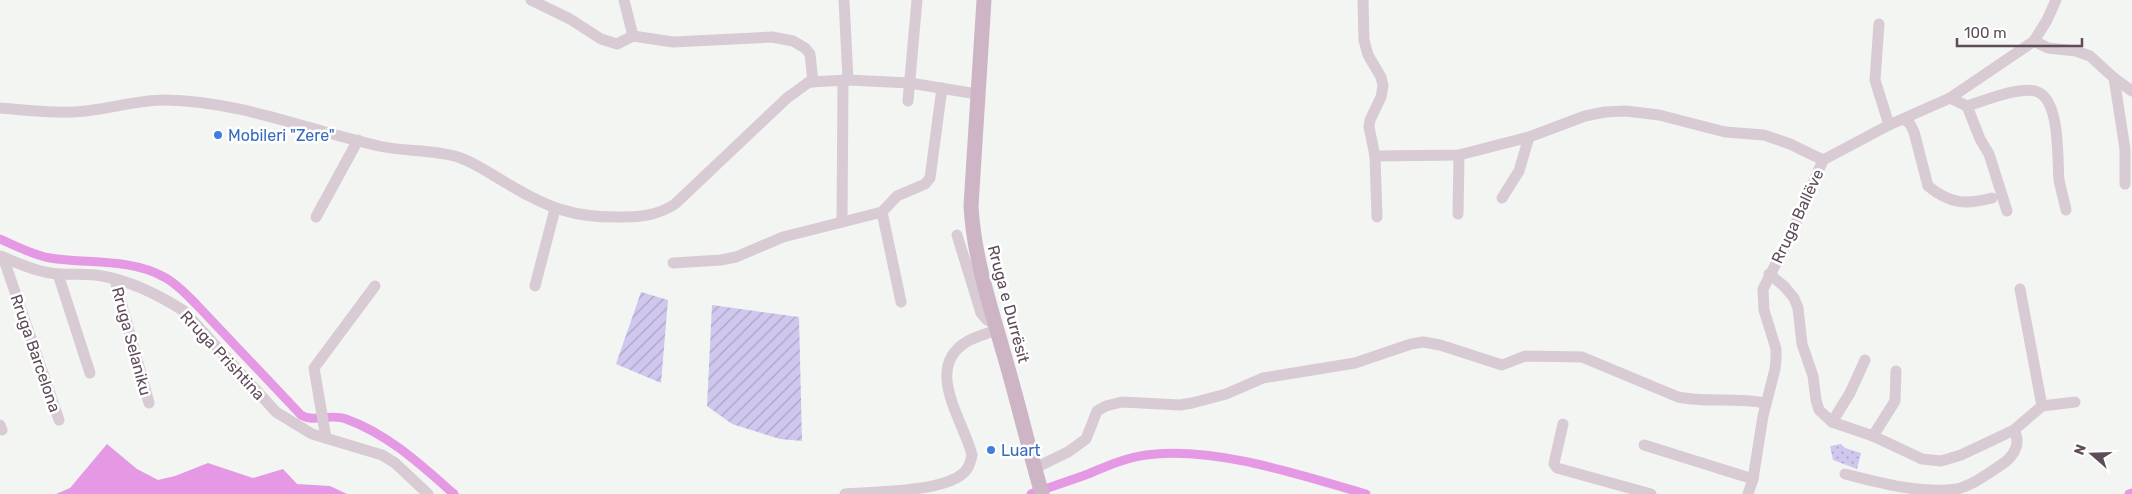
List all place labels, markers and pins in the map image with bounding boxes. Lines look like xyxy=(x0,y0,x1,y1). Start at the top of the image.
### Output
place label: Mobileri "Zere" xyxy=(228,126,335,145)
marker: Mobileri "Zere" xyxy=(212,129,224,141)
place label: Luart xyxy=(1001,441,1041,460)
marker: Luart xyxy=(985,444,997,456)

